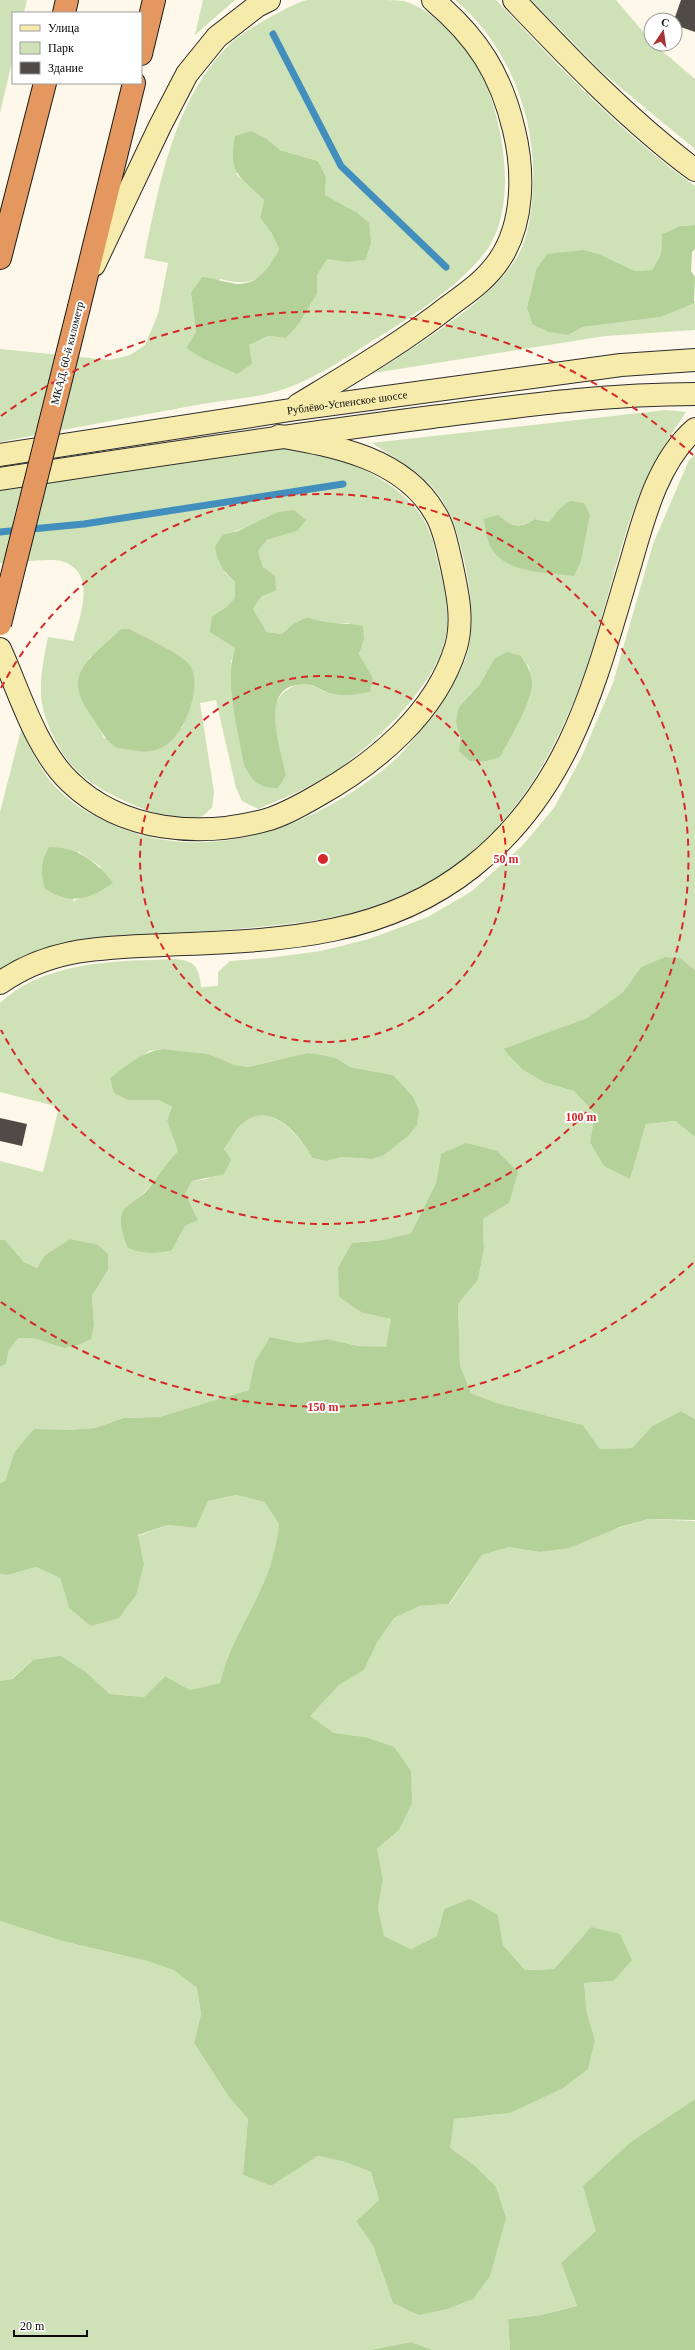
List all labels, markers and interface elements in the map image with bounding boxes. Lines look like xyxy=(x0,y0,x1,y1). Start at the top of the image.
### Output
legend xyxy=(12,12,142,84)
north arrow xyxy=(643,12,683,52)
text: С xyxy=(660,16,671,29)
text: Улица xyxy=(48,21,80,35)
text: Парк xyxy=(48,41,74,55)
text: Здание xyxy=(48,61,83,75)
street label: МКАД, 60-й километр xyxy=(48,300,86,406)
street label: Рублёво-Успенское шоссе xyxy=(286,388,408,416)
centre of rings xyxy=(316,852,330,866)
text: 50 m xyxy=(494,852,519,866)
text: 100 m xyxy=(566,1110,597,1124)
text: 150 m xyxy=(308,1400,339,1414)
scale bar xyxy=(14,2312,87,2338)
text: 20 m xyxy=(20,2319,45,2333)

